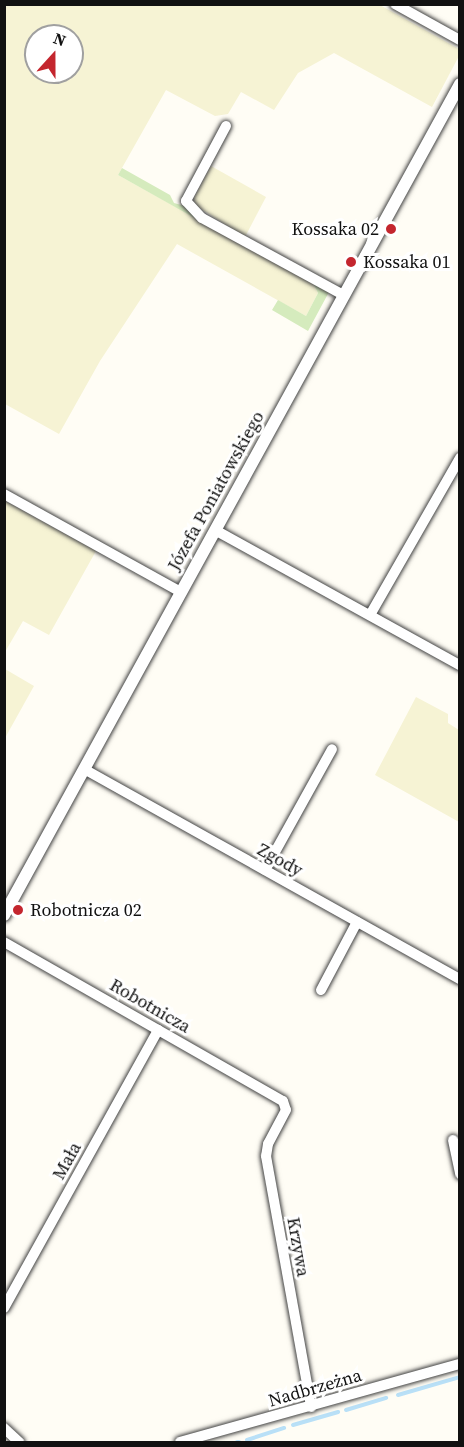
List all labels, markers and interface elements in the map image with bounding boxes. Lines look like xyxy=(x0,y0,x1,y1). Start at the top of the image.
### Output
north arrow xyxy=(24,24,84,84)
text: N xyxy=(50,27,69,51)
place label: Kossaka 02 xyxy=(291,218,379,240)
marker: Kossaka 02 xyxy=(384,222,398,236)
place label: Kossaka 01 xyxy=(363,251,451,273)
marker: Kossaka 01 xyxy=(344,255,358,269)
street label: Józefa Poniatowskiego xyxy=(163,407,269,575)
street label: Zgody xyxy=(254,839,306,881)
place label: Robotnicza 02 xyxy=(30,899,142,921)
marker: Robotnicza 02 xyxy=(11,903,25,917)
street label: Robotnicza xyxy=(106,974,194,1038)
street label: Mała xyxy=(48,1139,86,1183)
street label: Krzywa xyxy=(282,1216,314,1278)
street label: Nadbrzeżna xyxy=(266,1364,364,1412)

